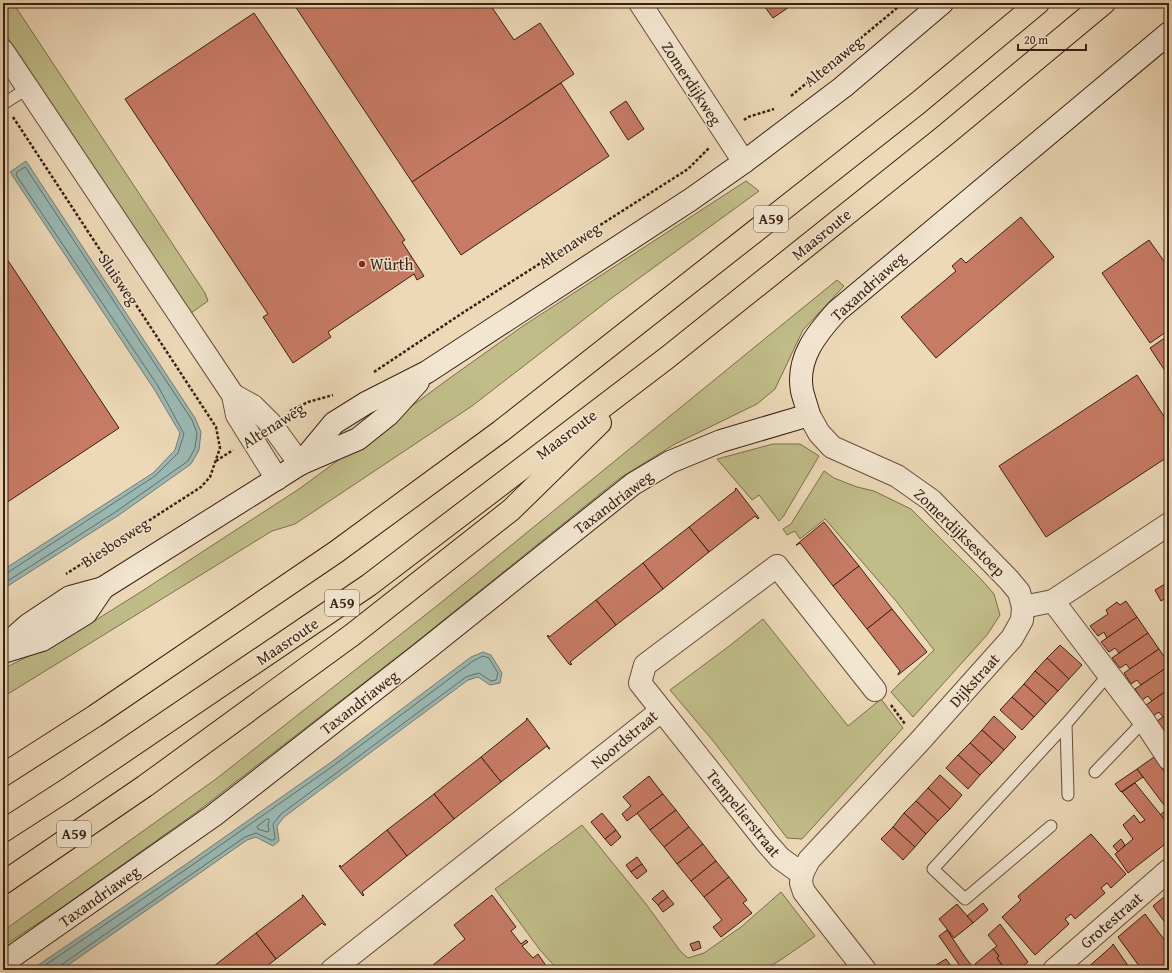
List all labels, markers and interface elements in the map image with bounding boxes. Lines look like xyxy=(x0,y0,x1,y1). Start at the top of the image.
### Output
scale bar xyxy=(1018,26,1086,52)
street label: Altenaweg xyxy=(798,30,868,92)
text: 20 m xyxy=(1024,31,1048,48)
street label: Zomerdijkweg xyxy=(656,36,728,130)
street label: Maasroute xyxy=(786,202,856,266)
road number: A59 xyxy=(754,206,788,232)
street label: Altenaweg xyxy=(533,216,605,274)
street label: Taxandriaweg xyxy=(825,246,911,326)
street label: Sluisweg xyxy=(93,248,145,310)
place label: Würth xyxy=(370,252,414,276)
marker: Würth xyxy=(357,259,367,269)
street label: Altenaweg xyxy=(237,396,309,454)
street label: Maasroute xyxy=(530,403,602,465)
street label: Taxandriaweg xyxy=(568,464,658,540)
street label: Zomerdijksestoep xyxy=(909,482,1012,582)
street label: Biesbosweg xyxy=(76,511,154,573)
road number: A59 xyxy=(325,590,359,616)
street label: Maasroute xyxy=(251,611,323,671)
street label: Dijkstraat xyxy=(943,647,1005,712)
street label: Taxandriaweg xyxy=(315,664,403,740)
street label: Noordstraat xyxy=(585,704,663,774)
street label: Tempelierstraat xyxy=(701,764,787,863)
road number: A59 xyxy=(57,821,91,847)
street label: Taxandriaweg xyxy=(54,859,144,933)
street label: Grotestraat xyxy=(1074,886,1148,954)

